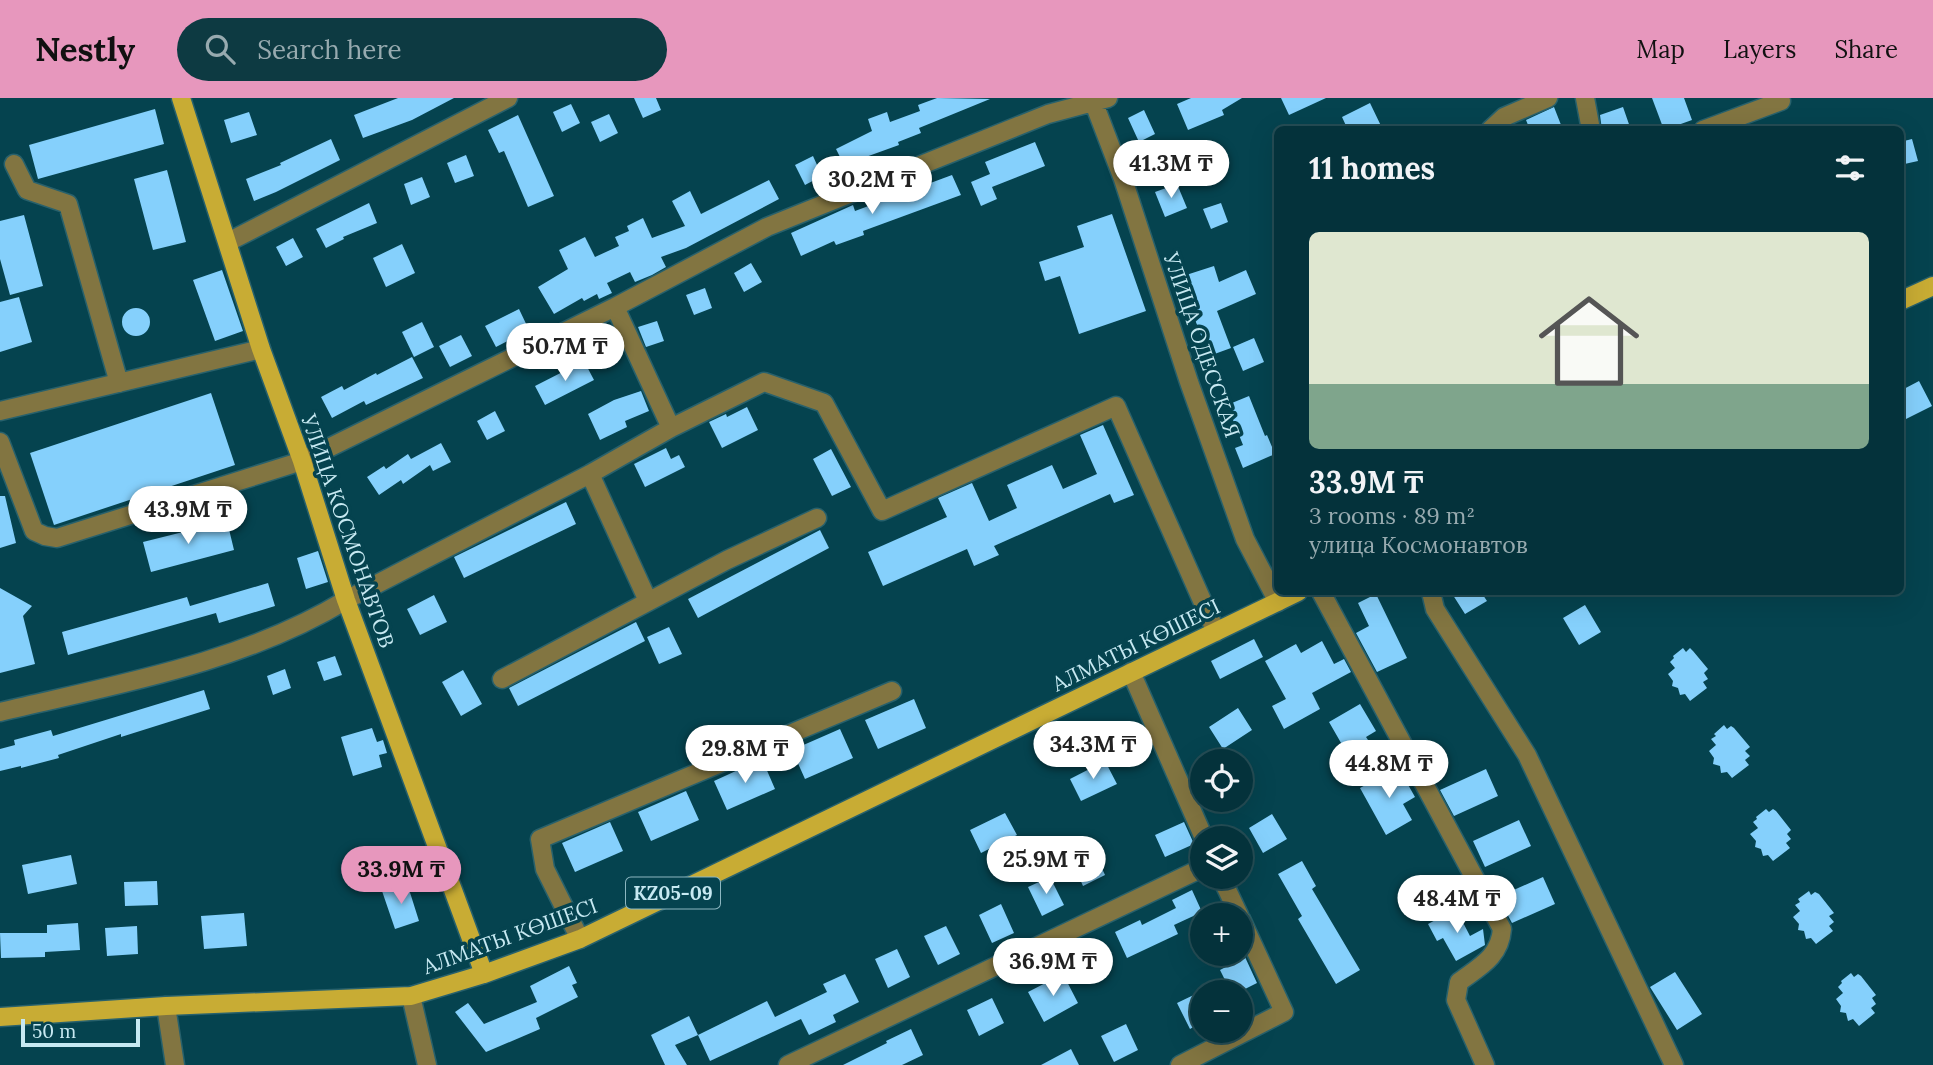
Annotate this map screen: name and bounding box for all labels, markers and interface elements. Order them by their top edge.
search box [177,18,667,81]
text: Nestly [35,28,135,70]
icon: search [201,30,239,68]
text: Search here [257,33,402,66]
text: Map [1636,34,1685,65]
text: Layers [1723,34,1796,65]
text: Share [1834,34,1898,65]
pin: 41.3M ₸ [1106,140,1236,200]
text: 41.3M ₸ [1129,148,1213,177]
text: 11 homes [1309,149,1435,187]
icon: filters [1831,149,1869,187]
pin: 30.2M ₸ [807,156,937,216]
text: 30.2M ₸ [828,164,916,193]
street label: УЛИЦА ОДЕССКАЯ [1157,248,1246,441]
icon: home [1526,278,1652,404]
pin: 50.7M ₸ [500,324,630,383]
text: 50.7M ₸ [522,331,608,360]
street label: УЛИЦА КОСМОНАВТОВ [295,410,401,651]
text: 33.9M ₸ [1309,463,1423,501]
pin: 43.9M ₸ [123,486,253,546]
text: 43.9M ₸ [144,494,232,523]
text: 3 rooms · 89 m² [1309,501,1475,530]
text: улица Космонавтов [1309,530,1528,559]
street label: АЛМАТЫ КӨШЕСІ [1047,593,1225,698]
pin: 34.3M ₸ [1028,722,1158,781]
pin: 29.8M ₸ [680,726,810,785]
text: 34.3M ₸ [1049,729,1137,758]
text: 29.8M ₸ [701,733,789,762]
pin: 44.8M ₸ [1324,740,1454,800]
text: 44.8M ₸ [1345,748,1433,777]
map controls [1190,749,1253,1043]
button: locate [1190,749,1253,812]
button: layers [1190,826,1253,889]
pin: 25.9M ₸ [981,836,1111,896]
text: 25.9M ₸ [1003,844,1089,873]
pin: 33.9M ₸ [336,846,466,906]
text: 33.9M ₸ [357,854,445,883]
pin: 48.4M ₸ [1392,876,1522,935]
road number: KZ05-09 [626,878,720,908]
text: 48.4M ₸ [1413,883,1501,912]
street label: АЛМАТЫ КӨШЕСІ [418,892,601,980]
button: + [1190,903,1253,966]
pin: 36.9M ₸ [988,939,1118,998]
text: 36.9M ₸ [1009,946,1097,975]
button: − [1190,980,1253,1043]
scale bar [21,1016,140,1048]
text: 50 m [32,1019,76,1043]

